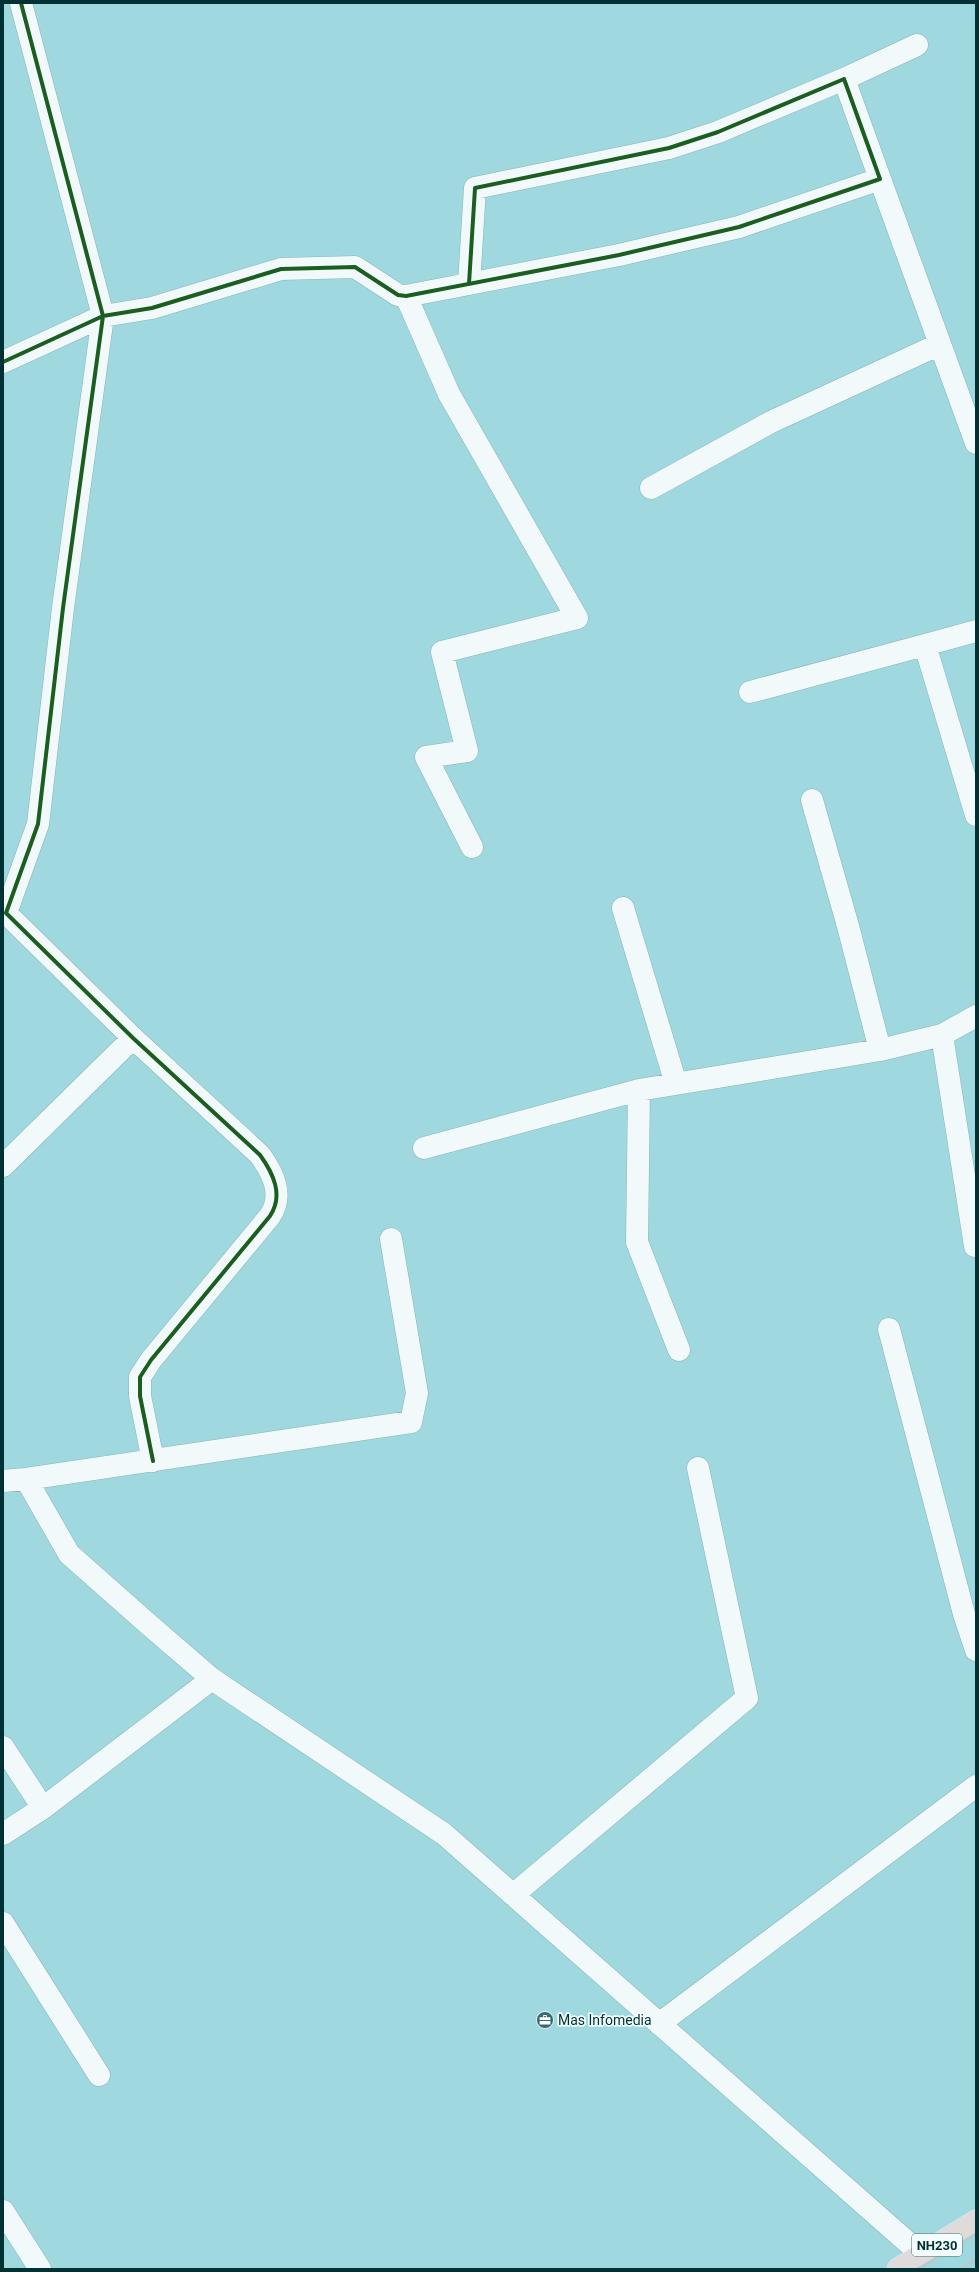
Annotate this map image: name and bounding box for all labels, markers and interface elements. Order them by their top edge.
office icon: Mas Infomedia [535,2010,555,2030]
place label: Mas Infomedia [558,2012,652,2028]
road number: NH230 [912,2234,962,2256]

